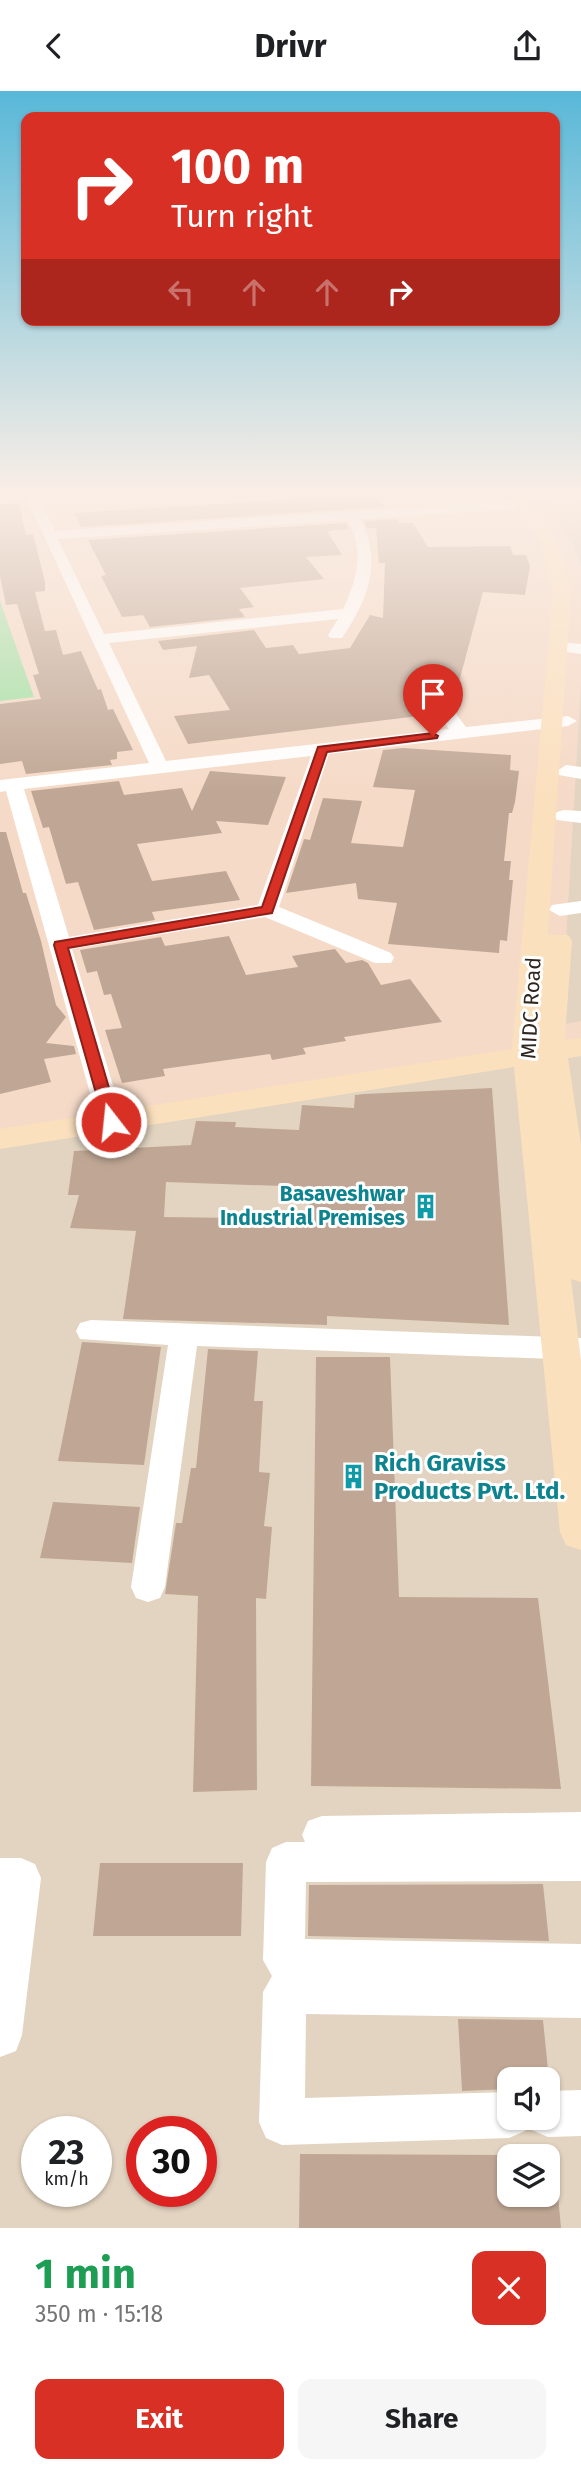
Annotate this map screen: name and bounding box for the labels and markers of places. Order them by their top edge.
pin [403,664,463,736]
place label: Basaveshwar Industrial Premises [220,1181,406,1231]
building icon: Basaveshwar Industrial Premises [411,1192,439,1220]
place label: Rich Graviss Products Pvt. Ltd. [374,1449,565,1505]
building icon: Rich Graviss Products Pvt. Ltd. [340,1463,368,1491]

